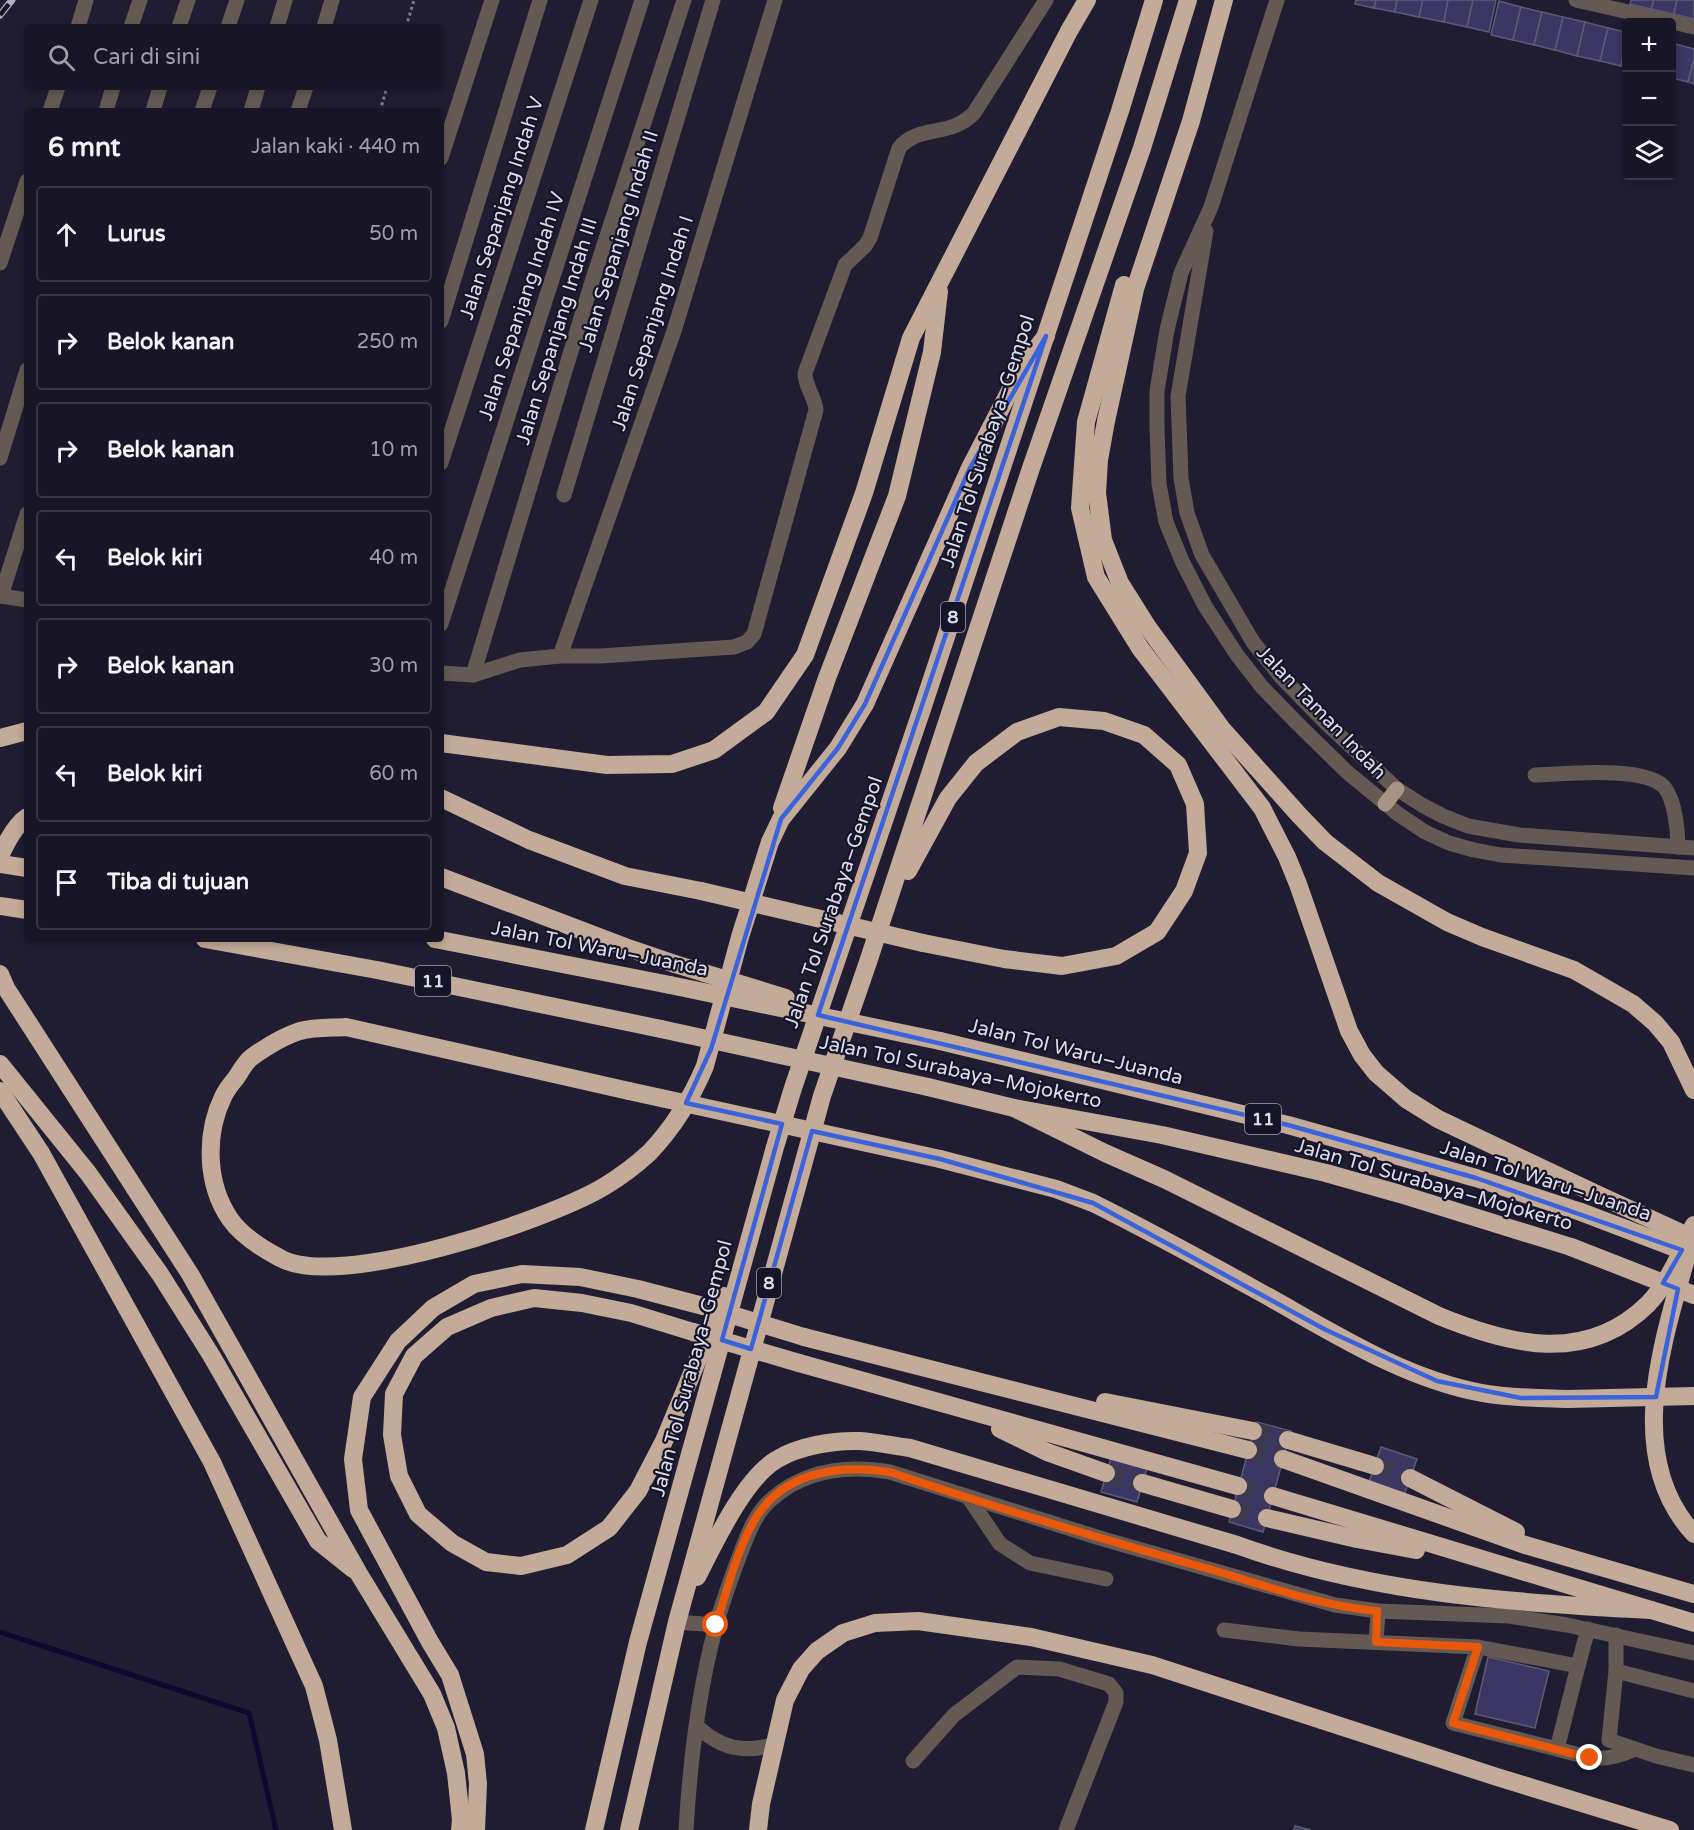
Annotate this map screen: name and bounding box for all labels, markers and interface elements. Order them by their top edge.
map controls [1622,18,1676,180]
button: + [1622,18,1676,72]
search box [24,24,444,90]
icon: search [45,41,78,74]
text: Cari di sini [93,44,200,70]
button: − [1622,72,1676,126]
street label: Jalan Sepanjang Indah V [455,94,549,323]
button: layers [1622,126,1676,180]
street label: Jalan Sepanjang Indah II [573,127,663,355]
text: 6 mnt [48,132,120,163]
text: Jalan kaki · 440 m [251,135,420,159]
street label: Jalan Sepanjang Indah IV [474,189,570,424]
street label: Jalan Sepanjang Indah I [606,212,698,434]
street label: Jalan Sepanjang Indah III [511,215,603,448]
icon: ahead [50,218,83,251]
text: Lurus [107,221,165,247]
text: 50 m [369,222,418,246]
street label: Jalan Tol Surabaya–Gempol [936,312,1040,571]
icon: right [50,326,83,359]
text: Belok kanan [107,329,234,355]
text: 250 m [357,330,418,354]
icon: right [50,434,83,467]
text: Belok kanan [107,437,234,463]
text: 10 m [369,438,418,462]
icon: left [50,542,83,575]
text: Belok kiri [107,545,203,571]
text: 40 m [369,546,418,570]
road number: 8 [941,602,965,632]
street label: Jalan Taman Indah [1251,641,1391,785]
icon: right [50,650,83,683]
text: Belok kanan [107,653,234,679]
text: 30 m [369,654,418,678]
icon: left [50,758,83,791]
text: Belok kiri [107,761,203,787]
text: 60 m [369,762,418,786]
street label: Jalan Tol Surabaya–Gempol [780,773,888,1031]
icon: arrive [50,866,83,899]
text: Tiba di tujuan [107,869,249,895]
street label: Jalan Tol Waru–Juanda [489,916,710,982]
road number: 11 [415,966,451,996]
street label: Jalan Tol Waru–Juanda [966,1014,1186,1090]
street label: Jalan Tol Surabaya–Mojokerto [818,1030,1104,1114]
road number: 11 [1245,1104,1281,1134]
street label: Jalan Tol Surabaya–Mojokerto [1292,1134,1575,1236]
street label: Jalan Tol Waru–Juanda [1437,1135,1654,1226]
street label: Jalan Tol Surabaya–Gempol [646,1237,738,1499]
road number: 8 [757,1268,781,1298]
route start [702,1611,728,1637]
route end [1576,1744,1602,1770]

